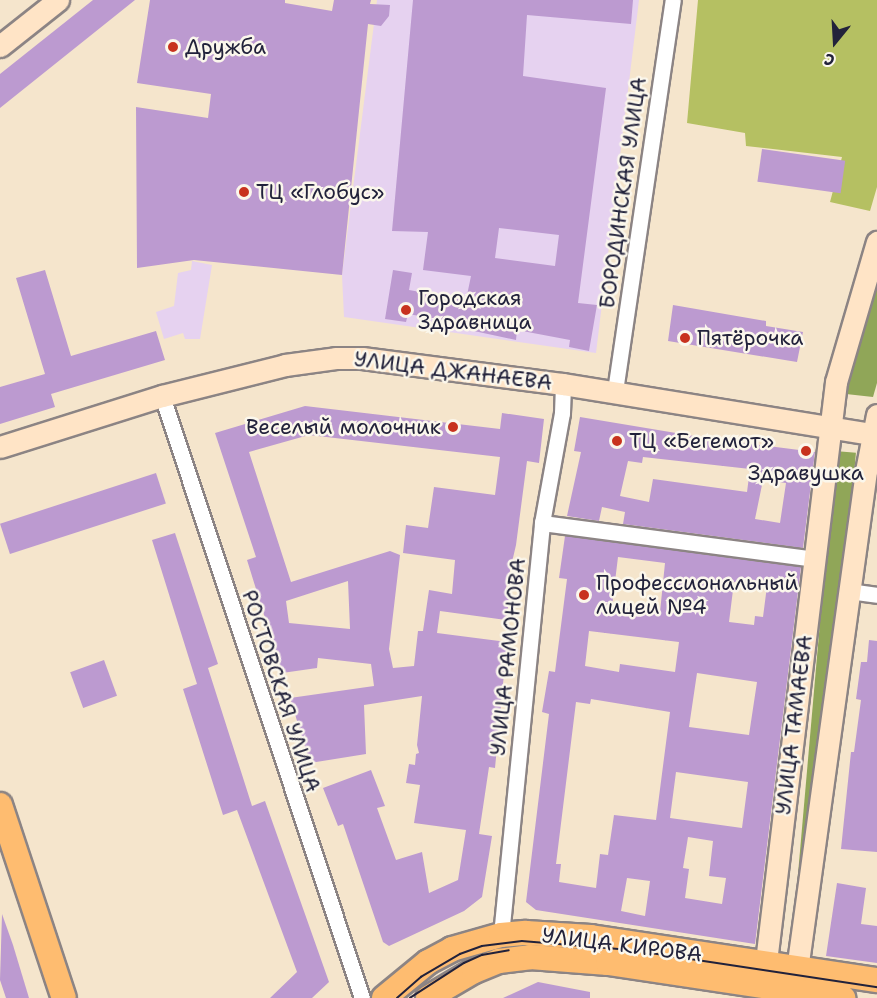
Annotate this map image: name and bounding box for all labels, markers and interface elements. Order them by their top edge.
north arrow [805,12,865,72]
place label: Дружба [185,34,266,60]
marker: Дружба [166,40,180,54]
text: С [821,48,837,71]
street label: БОРОДИНСКАЯ УЛИЦА [594,76,652,310]
place label: ТЦ «Глобус» [256,179,384,205]
marker: ТЦ «Глобус» [237,185,251,199]
place label: Городская Здравница [418,285,532,335]
marker: Городская Здравница [399,303,413,317]
place label: Пятёрочка [697,325,803,351]
marker: Пятёрочка [678,331,692,345]
street label: УЛИЦА ДЖАНАЕВА [353,346,553,396]
place label: Веселый молочник [246,414,441,440]
marker: Веселый молочник [446,420,460,434]
place label: ТЦ «Бегемот» [629,428,774,454]
marker: ТЦ «Бегемот» [610,434,624,448]
marker: Здравушка [799,444,813,458]
place label: Здравушка [748,460,864,486]
street label: УЛИЦА РАМОНОВА [485,557,531,757]
place label: Профессиональный лицей №4 [596,570,798,620]
street label: РОСТОВСКАЯ УЛИЦА [236,587,326,795]
marker: Профессиональный лицей №4 [577,588,591,602]
street label: УЛИЦА ТАМАЕВА [770,634,818,816]
street label: УЛИЦА КИРОВА [540,923,704,967]

